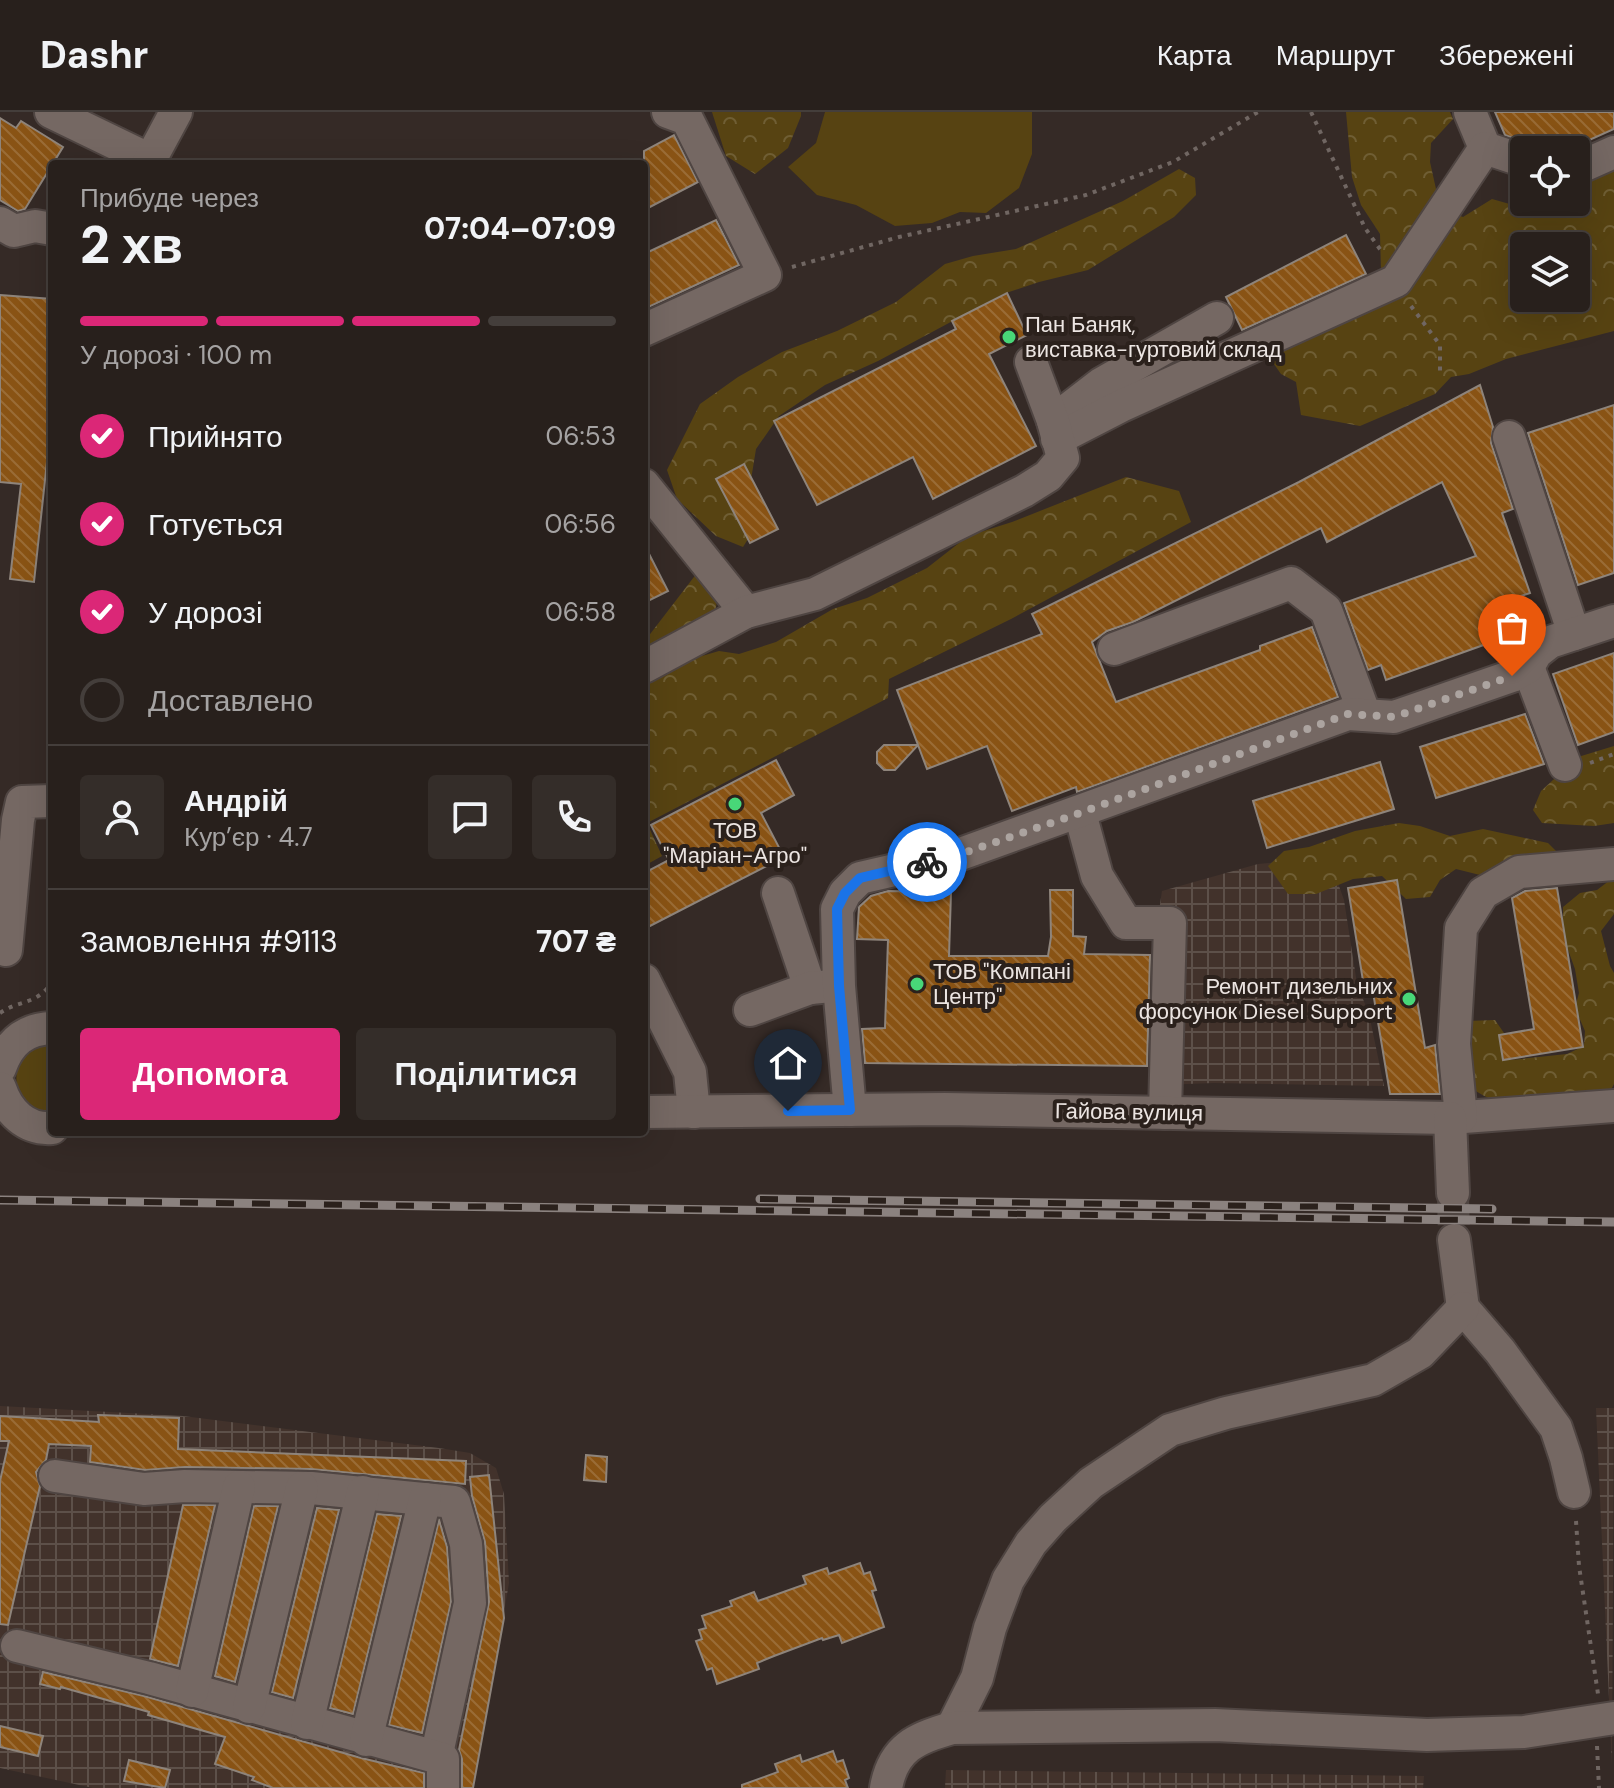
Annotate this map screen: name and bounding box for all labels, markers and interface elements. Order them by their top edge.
text: Dashr [40,30,148,80]
text: Карта [1157,37,1232,74]
text: Маршрут [1276,37,1395,74]
text: Збережені [1439,37,1574,74]
map controls [1510,136,1590,312]
button: locate [1510,136,1590,216]
text: Прибуде через [80,181,259,215]
text: 07:04–07:09 [424,209,616,248]
text: 2 хв [80,211,183,279]
button: layers [1510,232,1590,312]
place label: Пан Баняк, виставка-гуртовий склад [1025,310,1282,364]
marker: Пан Баняк, виставка-гуртовий склад [1000,328,1018,346]
text: У дорозі · 100 m [80,338,272,372]
icon: check [80,414,124,458]
text: Прийнято [148,417,283,456]
text: 06:53 [545,419,616,453]
icon: check [80,502,124,546]
text: Готується [148,505,283,544]
text: 06:56 [544,507,616,541]
icon: check [80,590,124,634]
text: У дорозі [148,593,263,632]
pin [1478,594,1546,676]
text: 06:58 [545,595,616,629]
icon: bag [1490,606,1534,650]
text: Доставлено [148,681,313,720]
button: person [80,775,164,859]
button: chat [428,775,512,859]
button: phone [532,775,616,859]
text: Андрій [184,781,288,820]
marker: ТОВ "Маріан-Агро" [726,795,744,813]
place label: ТОВ "Маріан-Агро" [663,816,807,870]
text: Кур’єр · 4.7 [184,820,313,854]
courier [887,822,967,902]
icon: bike [905,840,949,884]
text: Замовлення #9113 [80,922,338,961]
text: 707 ₴ [536,922,616,961]
place label: ТОВ "Компані Центр" [933,957,1071,1011]
place label: Ремонт дизельних форсунок Diesel Support [1139,972,1393,1026]
marker: ТОВ "Компані Центр" [908,975,926,993]
marker: Ремонт дизельних форсунок Diesel Support [1400,990,1418,1008]
button: Допомога [80,1028,340,1120]
button: Поділитися [356,1028,616,1120]
pin [754,1029,822,1111]
icon: home [766,1041,810,1085]
street label: Гайова вулиця [1055,1096,1203,1128]

